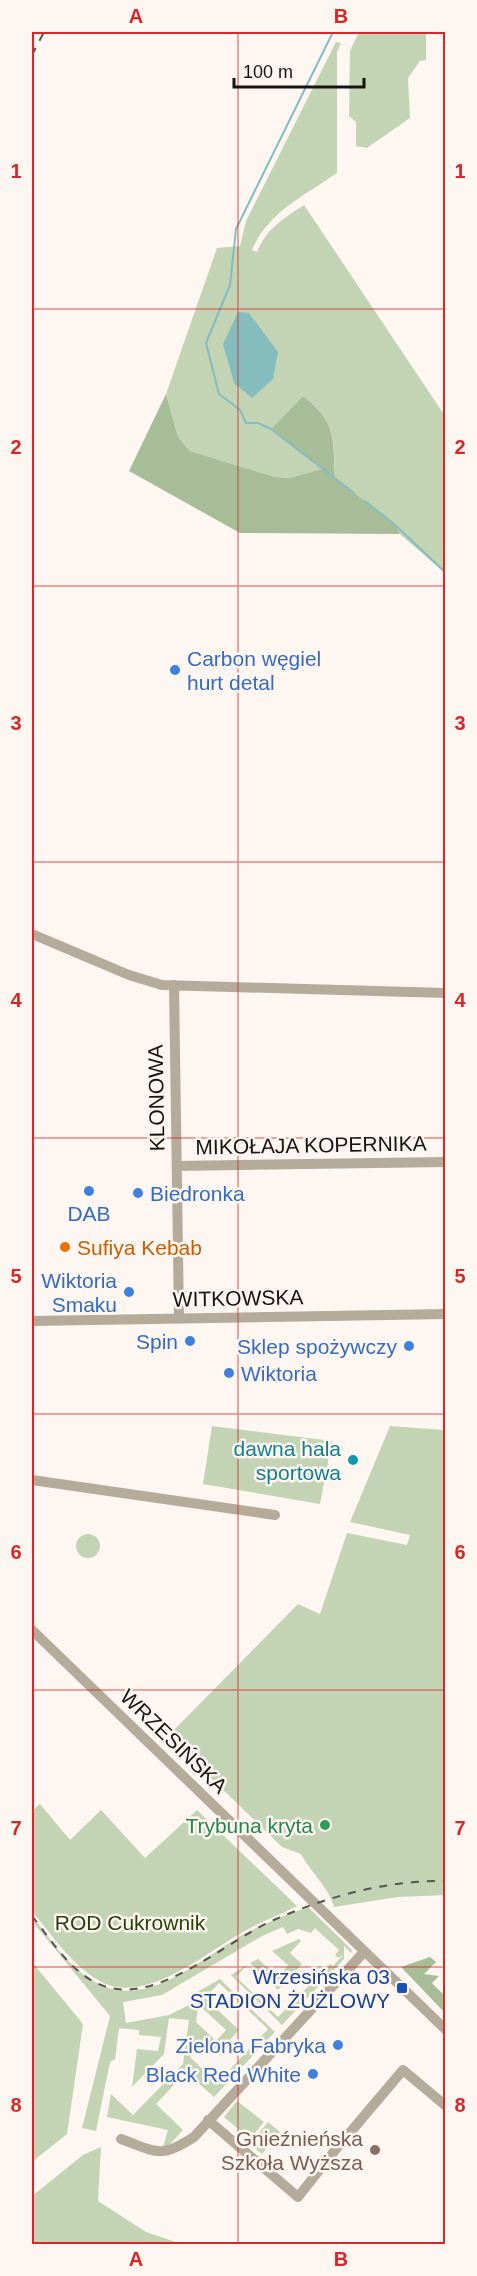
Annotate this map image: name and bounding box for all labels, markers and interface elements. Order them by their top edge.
text: A [129,5,143,27]
text: B [334,5,348,27]
scale bar [234,51,364,89]
text: 100 m [243,62,293,82]
text: 1 [10,160,22,182]
text: 1 [454,160,466,182]
text: 2 [10,436,22,458]
text: 2 [454,436,466,458]
place label: Carbon węgiel hurt detal [187,647,321,694]
marker: Carbon węgiel hurt detal [168,663,182,677]
text: 3 [10,712,22,734]
text: 3 [454,712,466,734]
text: 4 [10,989,22,1011]
text: 4 [454,989,466,1011]
street label: KLONOWA [144,1045,168,1151]
street label: MIKOŁAJA KOPERNIKA [195,1131,427,1159]
place label: Biedronka [150,1182,245,1205]
marker: DAB [82,1184,96,1198]
marker: Biedronka [131,1186,145,1200]
place label: DAB [67,1202,111,1225]
place label: Sufiya Kebab [77,1236,202,1259]
marker: Sufiya Kebab [58,1240,72,1254]
text: 5 [10,1265,22,1287]
text: 5 [454,1265,466,1287]
place label: Wiktoria Smaku [41,1269,117,1316]
marker: Wiktoria Smaku [122,1285,136,1299]
street label: WITKOWSKA [172,1285,304,1311]
place label: Spin [136,1330,178,1353]
marker: Spin [183,1334,197,1348]
place label: Sklep spożywczy [237,1335,397,1358]
marker: Sklep spożywczy [402,1339,416,1353]
place label: Wiktoria [241,1362,317,1385]
marker: Wiktoria [222,1366,236,1380]
place label: dawna hala sportowa [234,1437,341,1484]
marker: dawna hala sportowa [346,1453,360,1467]
text: 6 [10,1541,22,1563]
text: 6 [454,1541,466,1563]
street label: WRZESIŃSKA [116,1684,232,1798]
place label: Trybuna kryta [185,1814,313,1837]
text: 7 [10,1817,22,1839]
text: 7 [454,1817,466,1839]
marker: Trybuna kryta [318,1818,332,1832]
park label: ROD Cukrownik [55,1911,206,1934]
place label: Wrzesińska 03 STADION ŻUŻLOWY [190,1965,390,2012]
marker: Wrzesińska 03 STADION ŻUŻLOWY [395,1981,409,1995]
place label: Zielona Fabryka [175,2034,326,2057]
marker: Zielona Fabryka [331,2038,345,2052]
place label: Black Red White [146,2063,301,2086]
marker: Black Red White [306,2067,320,2081]
text: 8 [10,2094,22,2116]
text: 8 [454,2094,466,2116]
place label: Gnieźnieńska Szkoła Wyższa [221,2127,363,2174]
marker: Gnieźnieńska Szkoła Wyższa [368,2143,382,2157]
text: A [129,2248,143,2270]
text: B [334,2248,348,2270]

